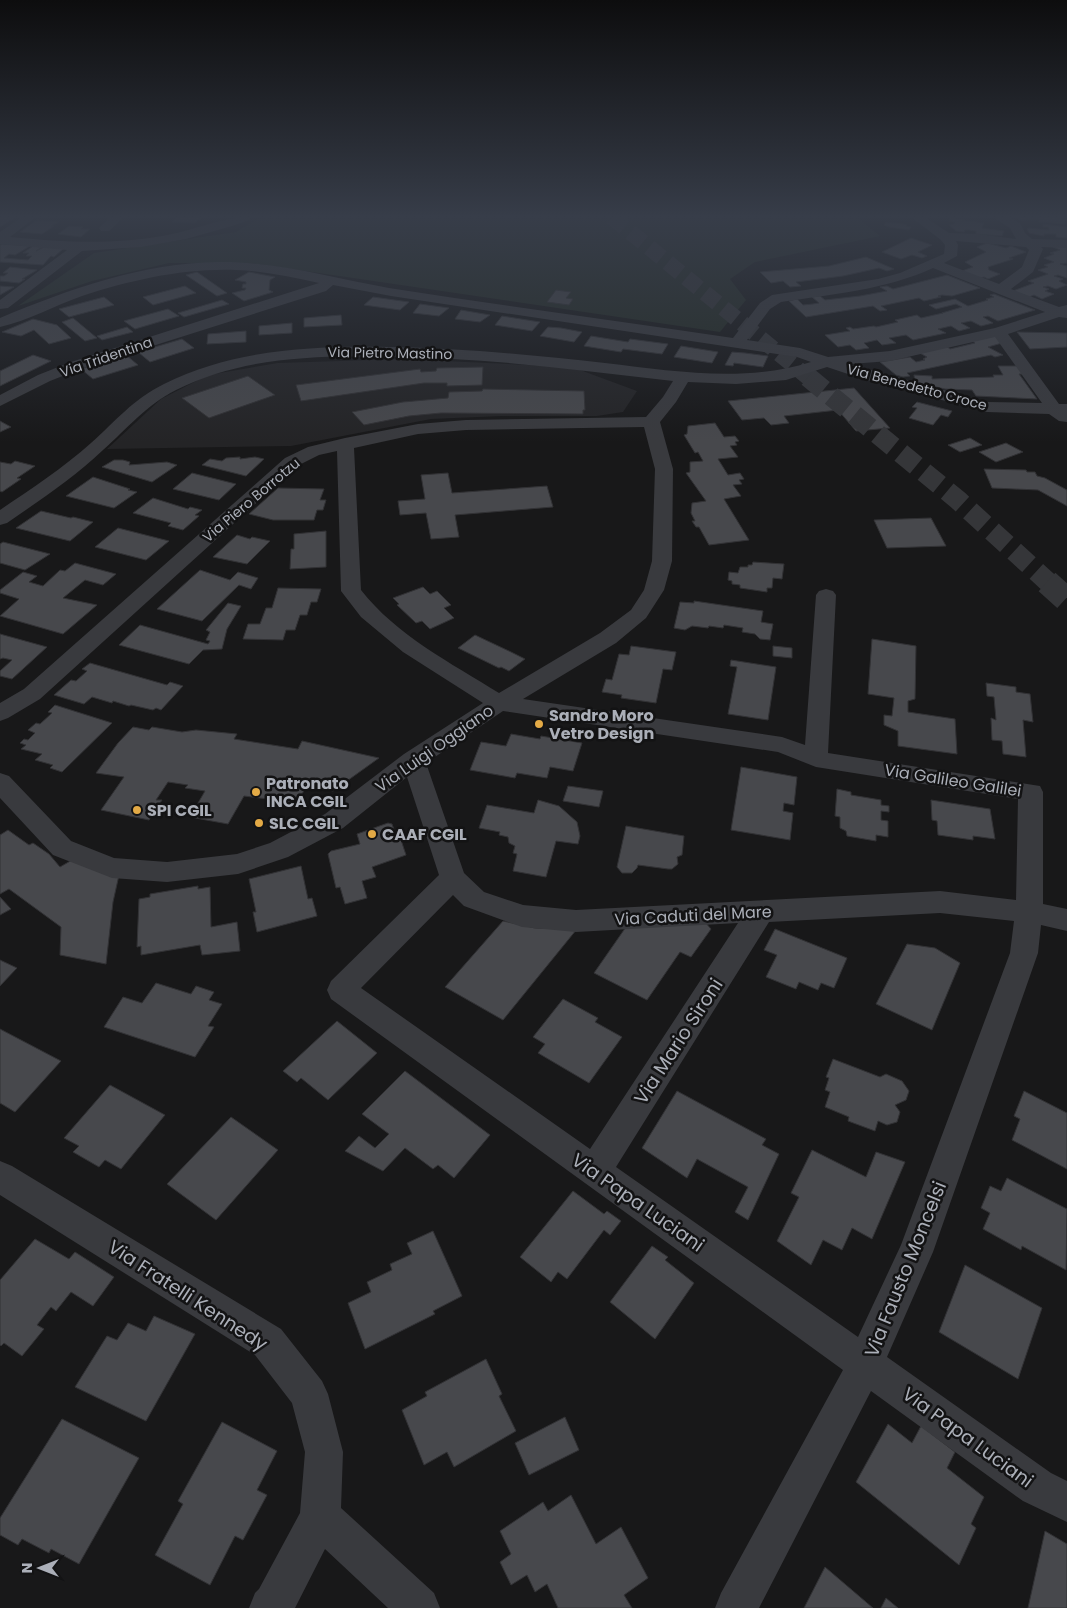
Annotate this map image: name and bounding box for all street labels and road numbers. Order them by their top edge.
street label: Via Tridentina [57,332,155,382]
street label: Via Pietro Mastino [328,342,453,364]
street label: Via Benedetto Croce [845,359,990,415]
street label: Via Piero Borrotzu [198,453,304,547]
street label: Via Luigi Oggiano [371,699,498,798]
street label: Via Galileo Galilei [883,758,1023,803]
street label: Via Caduti del Mare [614,900,772,931]
street label: Via Mario Sironi [627,973,729,1110]
street label: Via Papa Luciani [566,1147,709,1258]
street label: Via Fausto Moncelsi [858,1177,953,1361]
street label: Via Fratelli Kennedy [103,1234,273,1357]
street label: Via Papa Luciani [897,1381,1039,1494]

